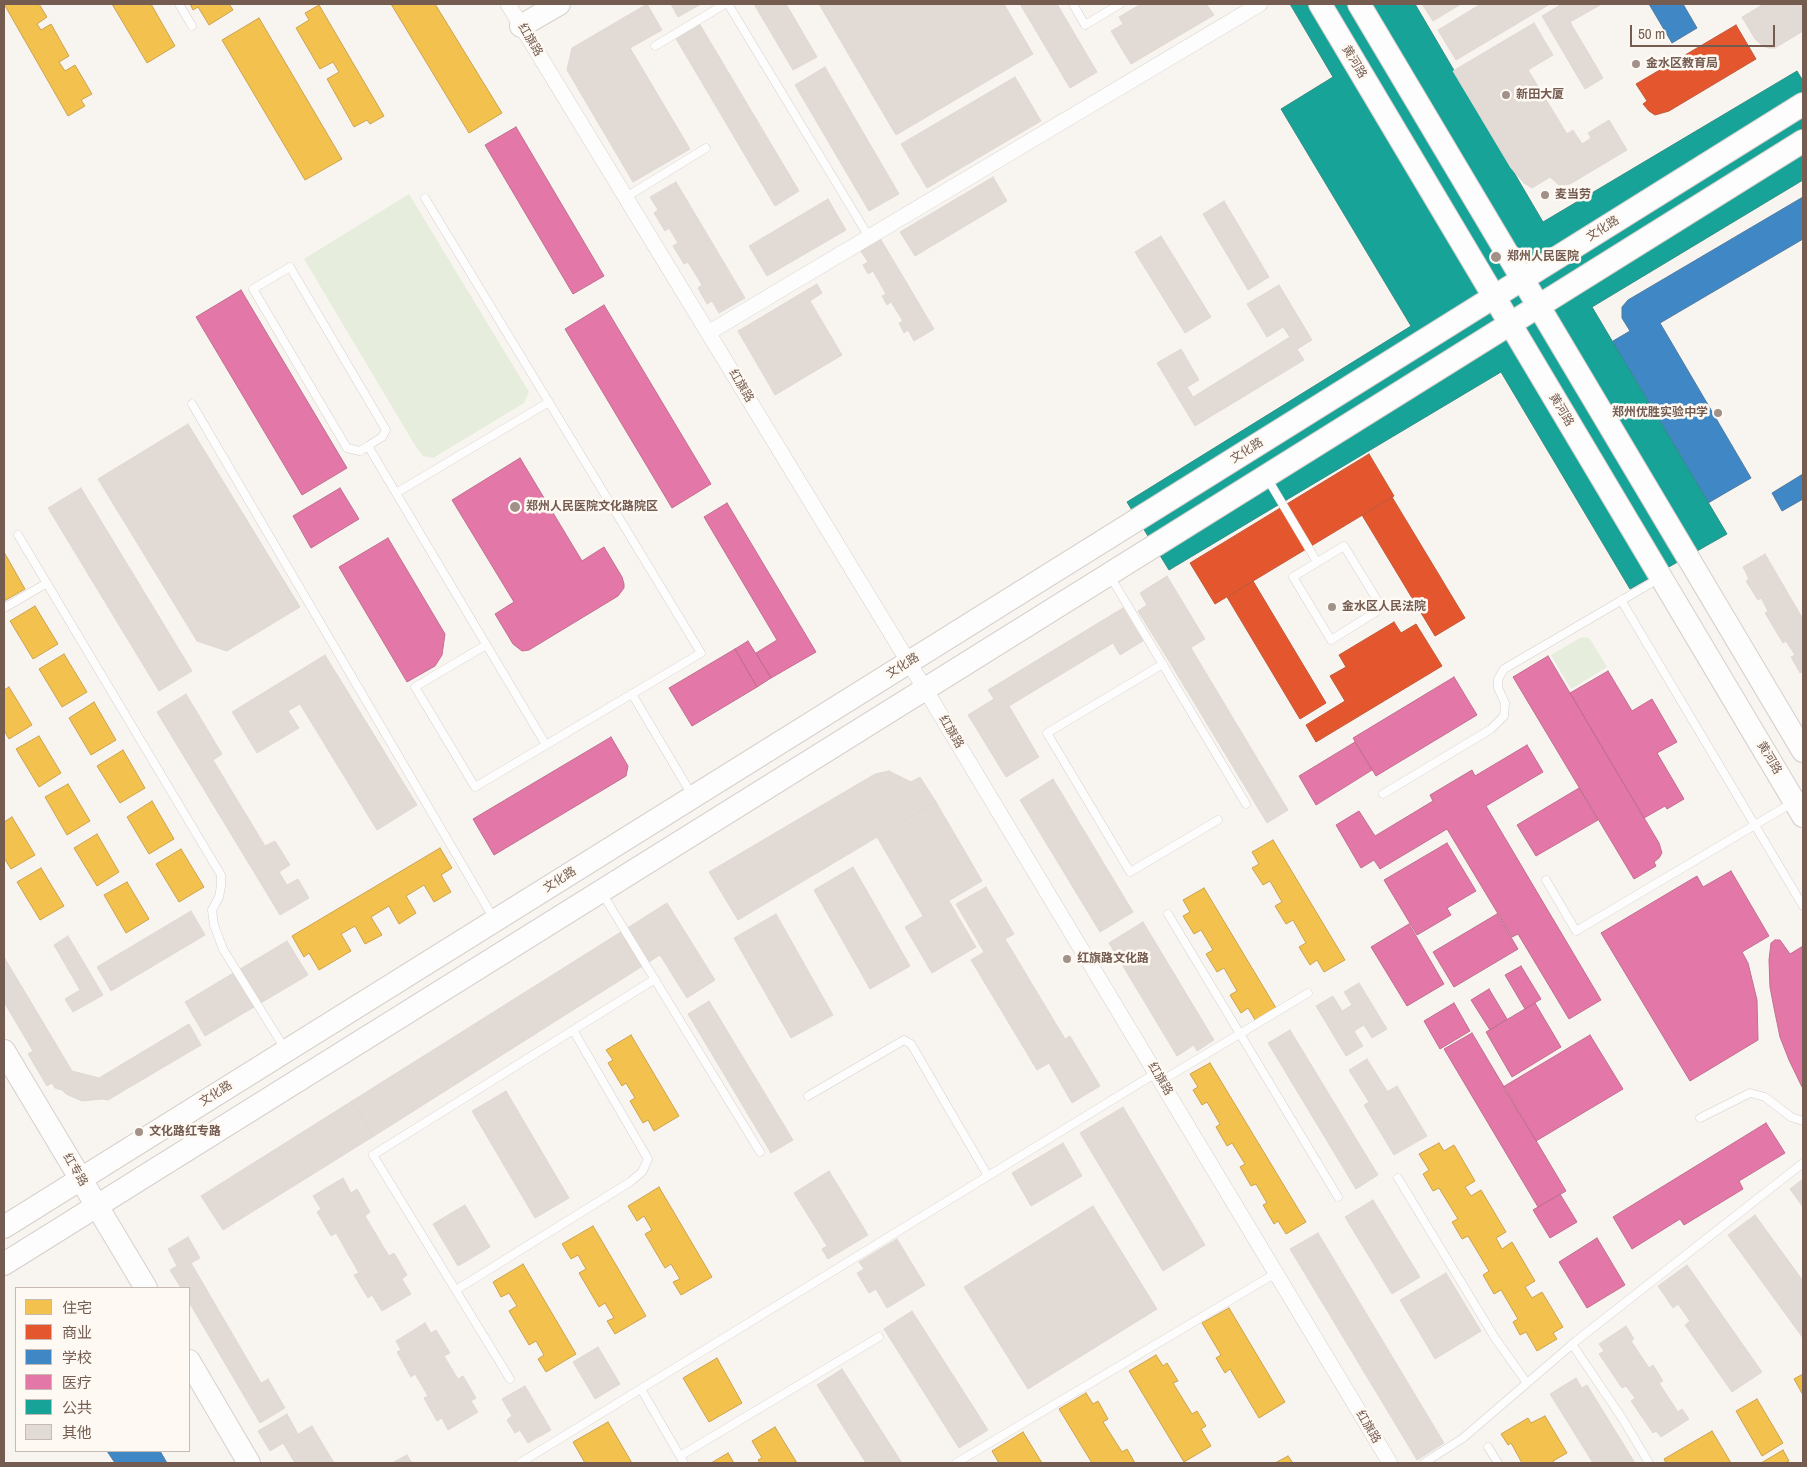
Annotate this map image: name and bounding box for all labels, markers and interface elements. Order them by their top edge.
scale bar [1632,15,1777,47]
street label: 红旗路 [515,21,545,59]
text: 50 m [1638,23,1665,44]
street label: 黄河路 [1339,43,1369,81]
place label: 金水区教育局 [1646,57,1718,71]
marker: 金水区教育局 [1630,58,1642,70]
place label: 新田大厦 [1516,88,1564,102]
marker: 新田大厦 [1500,89,1512,101]
place label: 麦当劳 [1555,188,1591,202]
marker: 麦当劳 [1539,189,1551,201]
street label: 文化路 [1584,213,1622,245]
marker: 郑州人民医院 [1489,250,1503,264]
place label: 郑州人民医院 [1507,250,1579,264]
street label: 红旗路 [726,367,756,405]
street label: 黄河路 [1546,391,1576,429]
place label: 郑州优胜实验中学 [1612,406,1708,420]
marker: 郑州优胜实验中学 [1712,407,1724,419]
street label: 文化路 [1228,435,1266,467]
marker: 郑州人民医院文化路院区 [508,500,522,514]
place label: 郑州人民医院文化路院区 [526,500,658,514]
place label: 金水区人民法院 [1342,600,1426,614]
marker: 金水区人民法院 [1326,601,1338,613]
street label: 文化路 [884,650,922,682]
street label: 红旗路 [936,713,966,751]
street label: 黄河路 [1754,739,1784,777]
street label: 文化路 [541,864,579,896]
place label: 红旗路文化路 [1077,952,1149,966]
marker: 红旗路文化路 [1061,953,1073,965]
street label: 红旗路 [1145,1060,1175,1098]
street label: 文化路 [197,1078,235,1110]
place label: 文化路红专路 [149,1125,221,1139]
marker: 文化路红专路 [133,1126,145,1138]
street label: 红专路 [60,1151,90,1189]
legend [15,1287,190,1452]
text: 住宅 [62,1297,92,1318]
text: 商业 [62,1322,92,1343]
text: 学校 [62,1347,92,1368]
text: 医疗 [62,1372,92,1393]
text: 公共 [62,1397,92,1418]
street label: 红旗路 [1353,1408,1383,1446]
text: 其他 [62,1422,92,1443]

